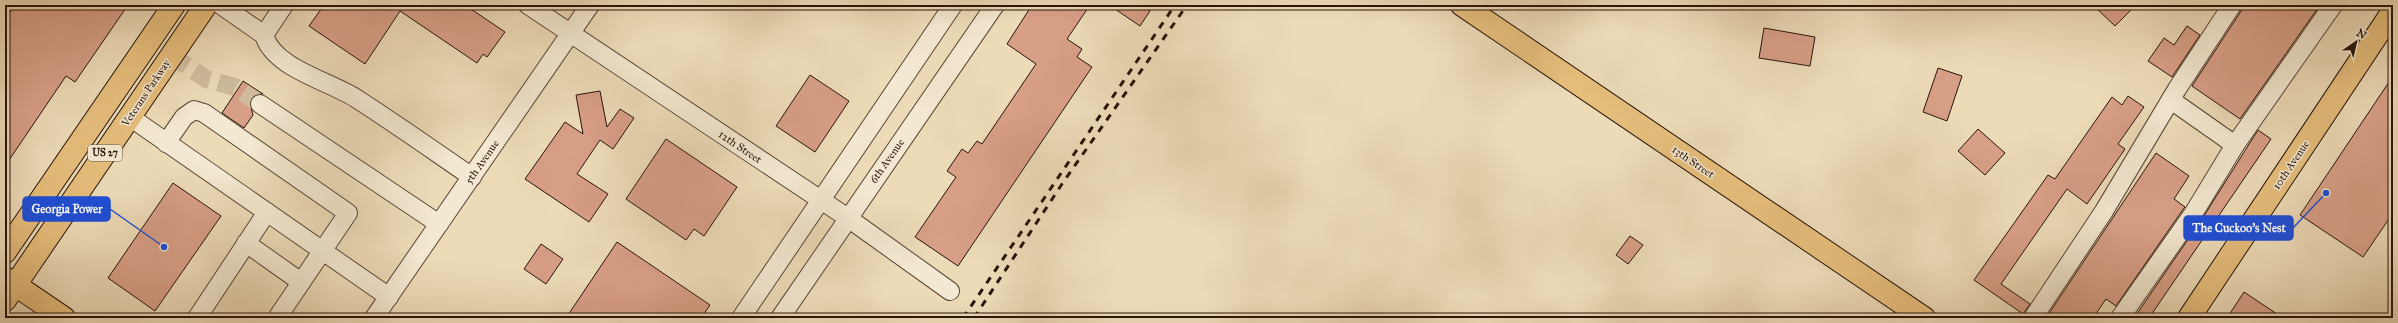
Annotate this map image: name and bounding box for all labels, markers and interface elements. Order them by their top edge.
north arrow [2336,22,2376,62]
text: N [2354,26,2369,42]
street label: Veterans Parkway [118,56,174,130]
street label: 12th Street [716,128,764,166]
street label: 6th Avenue [867,136,907,186]
street label: 5th Avenue [462,137,502,186]
street label: 10th Avenue [2270,138,2312,192]
street label: 13th Street [1669,143,1717,181]
road number: US 27 [88,145,122,161]
callout: Georgia Power [23,197,110,221]
text: Georgia Power [32,202,103,217]
callout: The Cuckoo’s Nest [2184,216,2293,240]
text: The Cuckoo’s Nest [2191,221,2286,235]

